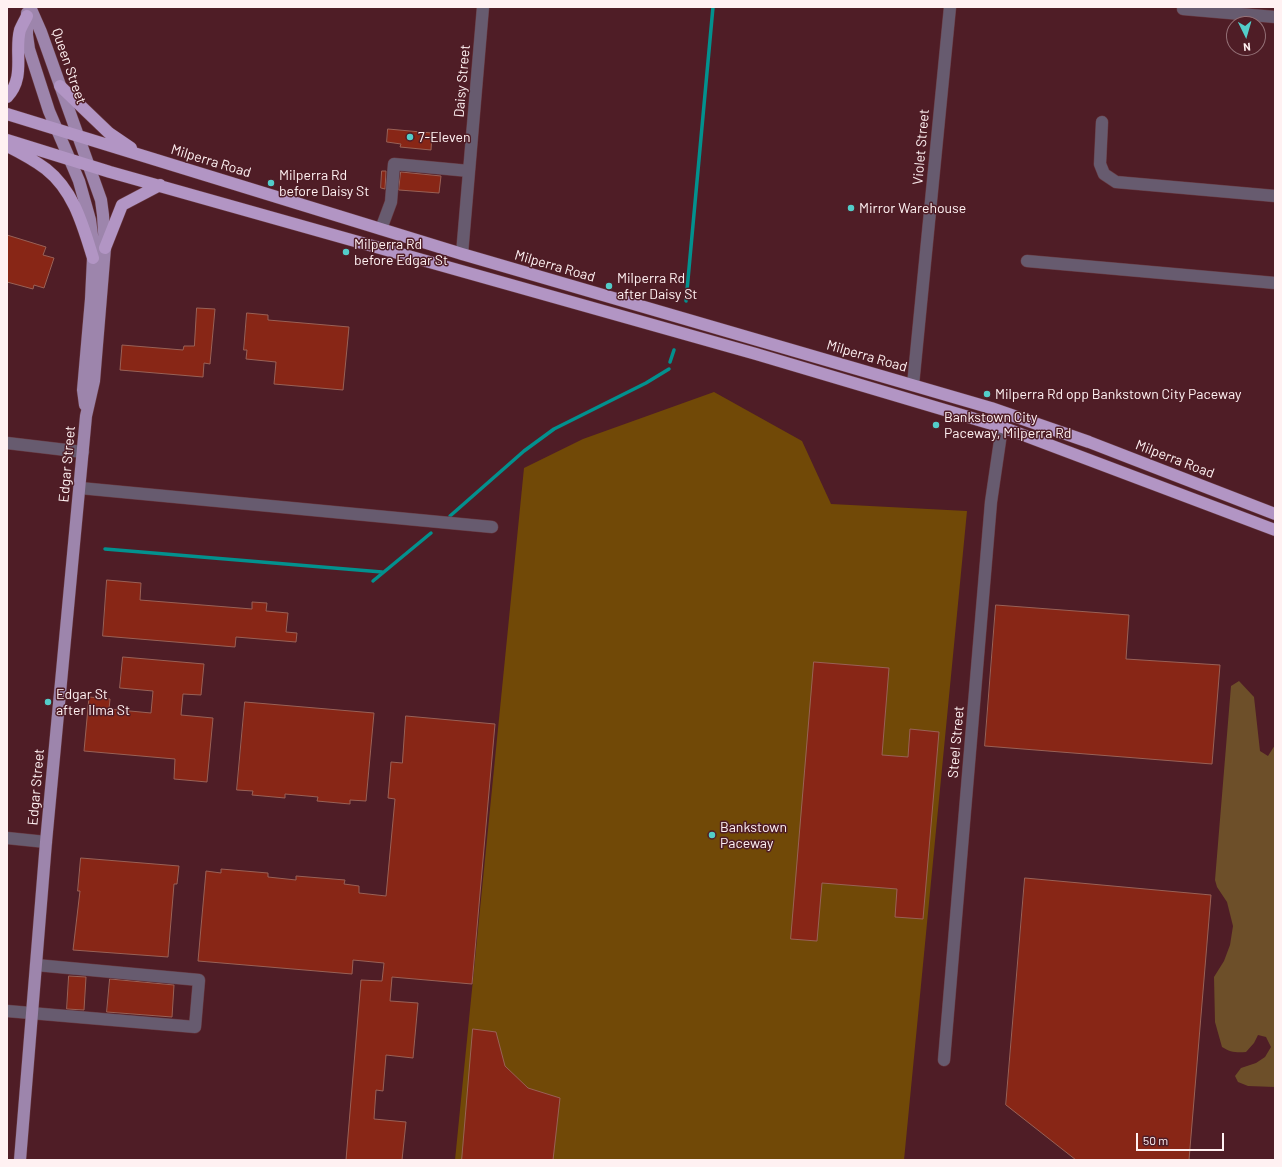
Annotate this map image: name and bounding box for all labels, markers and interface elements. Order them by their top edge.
north arrow [1226,16,1266,56]
street label: Queen Street [48,26,90,106]
text: N [1243,41,1251,54]
street label: Daisy Street [450,44,474,118]
street label: Violet Street [909,108,933,186]
place label: 7-Eleven [418,129,471,145]
marker: 7-Eleven [405,132,415,142]
street label: Milperra Road [169,141,253,181]
place label: Milperra Rd before Daisy St [279,167,369,200]
marker: Milperra Rd before Daisy St [266,178,276,188]
place label: Mirror Warehouse [859,200,966,216]
marker: Mirror Warehouse [846,203,856,213]
place label: Milperra Rd before Edgar St [354,236,448,268]
street label: Milperra Road [513,246,597,286]
marker: Milperra Rd before Edgar St [341,247,351,257]
place label: Milperra Rd after Daisy St [617,270,697,302]
marker: Milperra Rd after Daisy St [604,281,614,291]
street label: Milperra Road [825,336,909,376]
place label: Milperra Rd opp Bankstown City Paceway [995,386,1241,402]
marker: Milperra Rd opp Bankstown City Paceway [982,389,992,399]
place label: Bankstown City Paceway, Milperra Rd [944,409,1071,442]
marker: Bankstown City Paceway, Milperra Rd [931,420,941,430]
street label: Edgar Street [55,425,79,503]
street label: Milperra Road [1133,436,1217,482]
place label: Edgar St after Ilma St [56,686,130,718]
marker: Edgar St after Ilma St [43,697,53,707]
street label: Steel Street [944,705,968,779]
street label: Edgar Street [24,748,48,826]
place label: Bankstown Paceway [720,819,787,852]
marker: Bankstown Paceway [707,830,717,840]
scale bar [1138,1125,1226,1151]
text: 50 m [1143,1133,1168,1147]

